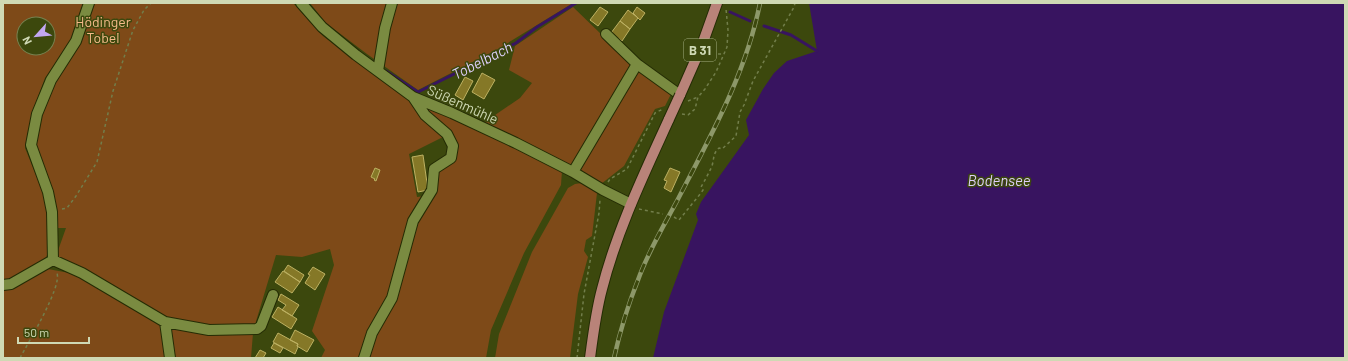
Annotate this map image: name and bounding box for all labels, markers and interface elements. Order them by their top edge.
park label: Hödinger Tobel [75,13,131,46]
north arrow [16,16,56,56]
text: N [19,35,34,47]
water label: Tobelbach [449,37,515,83]
road number: B 31 [684,39,716,61]
street label: Süßenmühle [425,81,501,127]
water label: Bodensee [967,171,1031,189]
scale bar [18,319,89,345]
text: 50 m [24,325,49,339]

